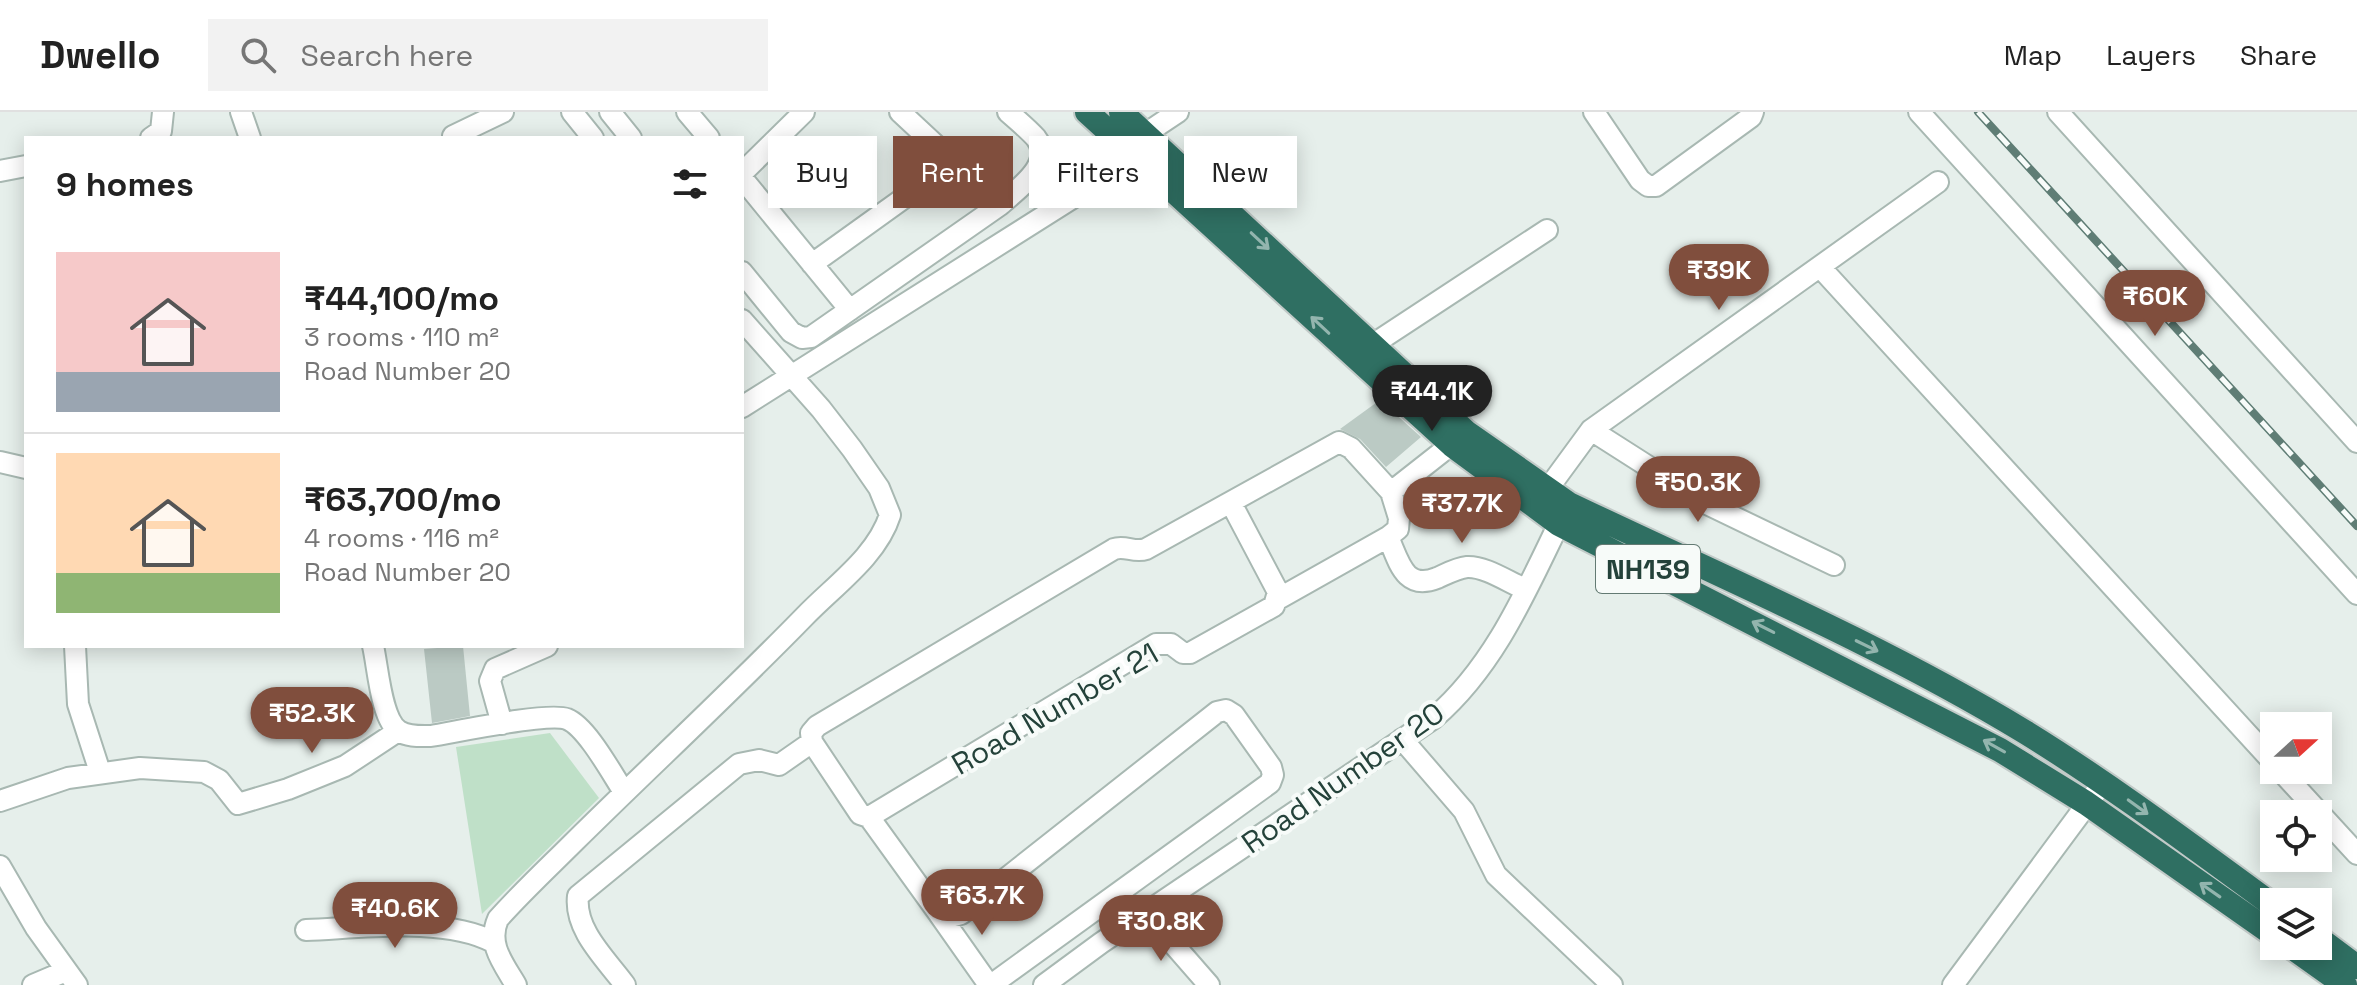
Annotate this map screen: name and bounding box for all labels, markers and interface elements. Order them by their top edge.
search box [208,19,768,91]
text: Dwello [40,31,160,79]
icon: search [236,33,280,77]
text: Search here [300,36,473,75]
text: Map [2004,37,2062,73]
text: Layers [2106,37,2196,73]
text: Share [2240,37,2317,73]
chip: Buy [768,136,877,208]
chip: Rent [893,136,1013,208]
chip: Filters [1029,136,1168,208]
chip: New [1184,136,1297,208]
icon: filters [668,162,712,206]
text: 9 homes [56,163,194,206]
one-way arrow [1250,232,1270,251]
pin: ₹39K [1672,244,1766,312]
text: ₹39K [1687,253,1751,287]
pin: ₹60K [2108,270,2202,338]
text: ₹44,100/mo [304,277,499,320]
text: ₹60K [2122,279,2188,313]
icon: home [120,284,216,380]
one-way arrow [1310,315,1330,334]
text: 3 rooms · 110 m² [304,320,499,354]
text: Road Number 20 [304,354,511,388]
pin: ₹44.1K [1367,365,1497,433]
text: ₹44.1K [1390,374,1474,408]
pin: ₹50.3K [1633,456,1763,524]
text: ₹50.3K [1654,465,1742,499]
pin: ₹37.7K [1397,477,1527,545]
text: ₹63,700/mo [304,478,501,521]
icon: home [120,485,216,581]
text: ₹37.7K [1421,486,1503,520]
text: 4 rooms · 116 m² [304,521,499,555]
road number: NH139 [1596,545,1700,593]
text: Road Number 20 [304,555,511,589]
one-way arrow [1751,619,1775,635]
street label: Road Number 21 [944,634,1165,783]
one-way arrow [1854,639,1878,654]
pin: ₹52.3K [247,687,377,755]
street label: Road Number 20 [1234,693,1452,862]
text: ₹52.3K [269,696,355,730]
north arrow [2260,712,2332,784]
map controls [2260,712,2332,960]
one-way arrow [1982,738,2006,754]
one-way arrow [2127,798,2148,815]
button: locate [2260,800,2332,872]
pin: ₹63.7K [917,869,1047,937]
text: ₹63.7K [939,878,1025,912]
pin: ₹40.6K [330,882,460,950]
one-way arrow [2200,882,2222,898]
button: layers [2260,888,2332,960]
text: ₹40.6K [350,891,440,925]
pin: ₹30.8K [1096,895,1226,963]
text: ₹30.8K [1117,904,1205,938]

